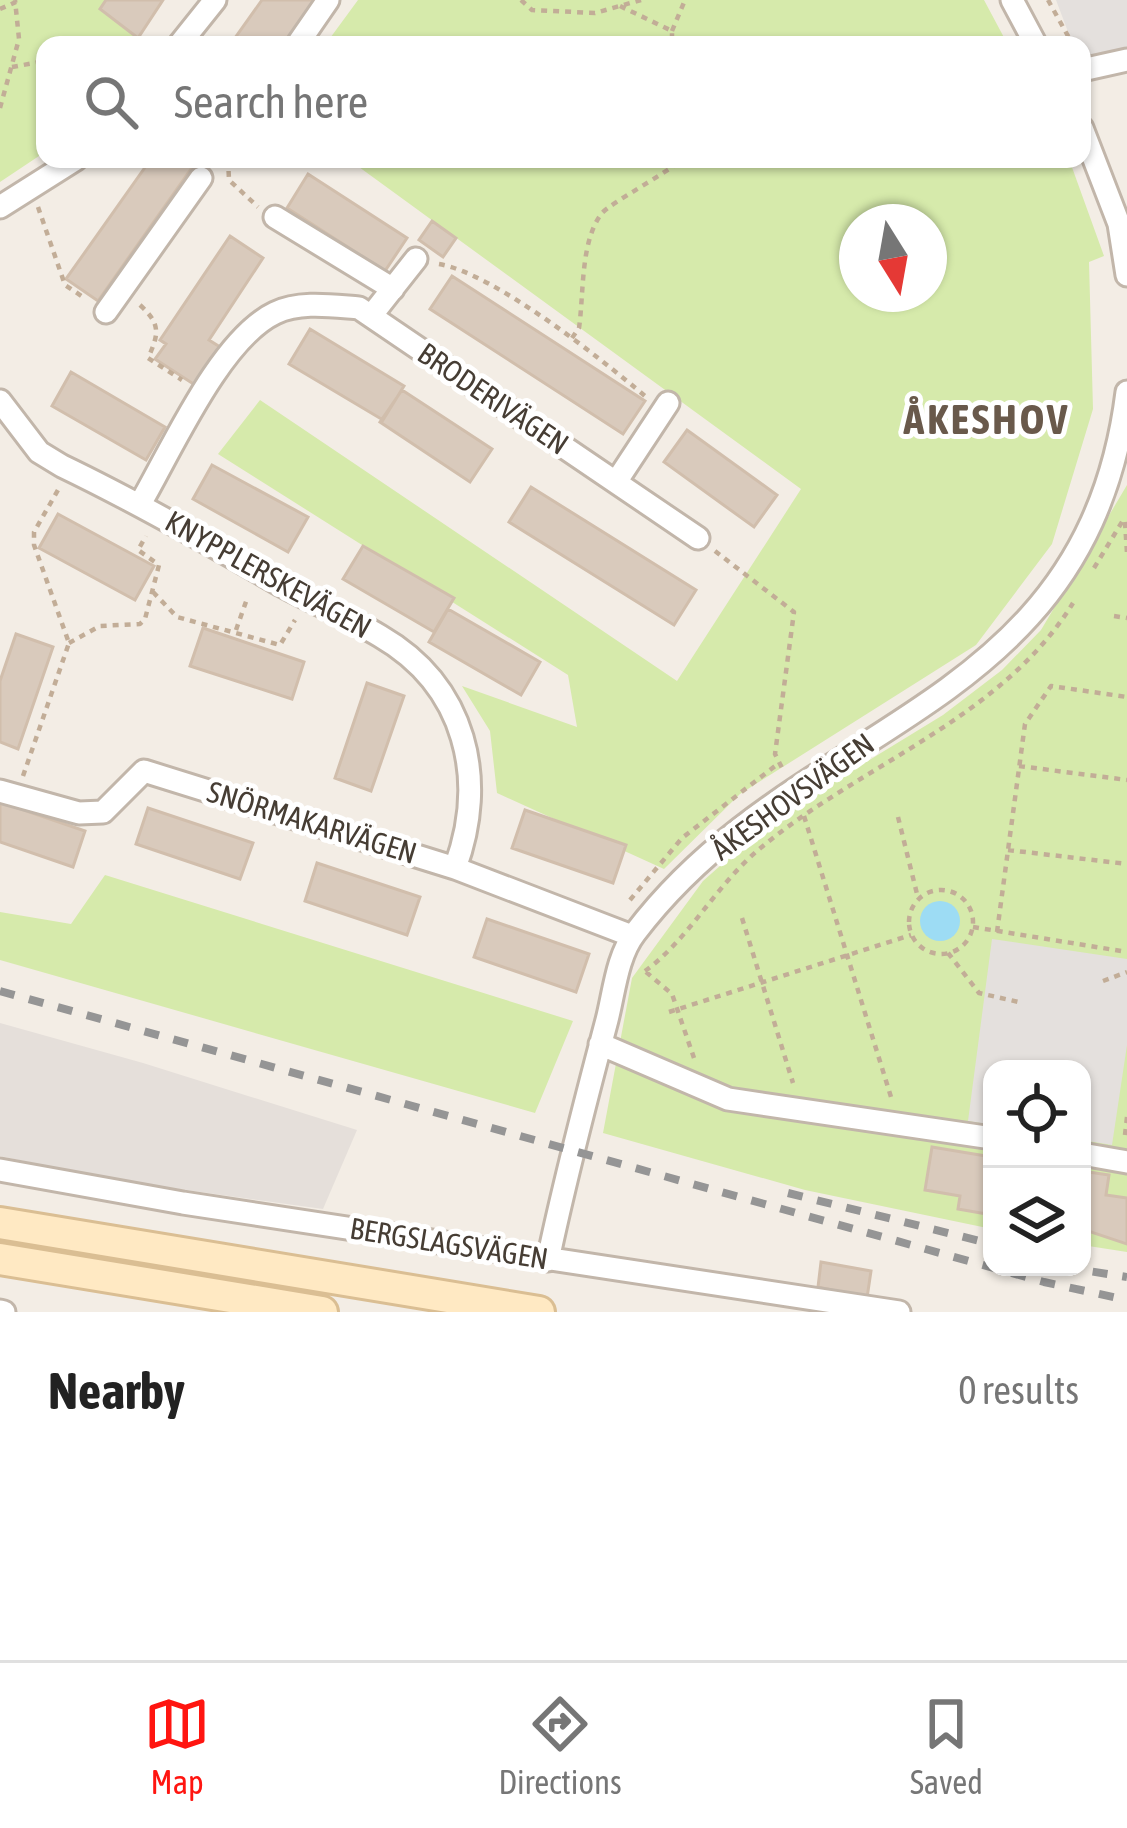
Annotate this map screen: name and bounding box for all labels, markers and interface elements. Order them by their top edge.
search box [36,36,1091,168]
icon: search [78,69,144,135]
text: Search here [174,76,368,128]
north arrow [839,204,947,312]
street label: BRODERIVÄGEN [412,335,575,461]
district label: ÅKESHOV [903,395,1070,443]
street label: KNYPPLERSKEVÄGEN [160,504,377,645]
street label: ÅKESHOVSVÄGEN [704,725,880,866]
street label: SNÖRMAKARVÄGEN [204,774,421,870]
map controls [983,1060,1091,1276]
button: locate [983,1060,1091,1168]
button: layers [983,1168,1091,1276]
street label: BERGSLAGSVÄGEN [348,1211,551,1275]
text: Nearby [48,1361,185,1420]
text: 0 results [958,1368,1079,1412]
tab: Map [144,1691,210,1801]
tab: Directions [498,1691,622,1801]
tab: Saved [910,1691,983,1801]

